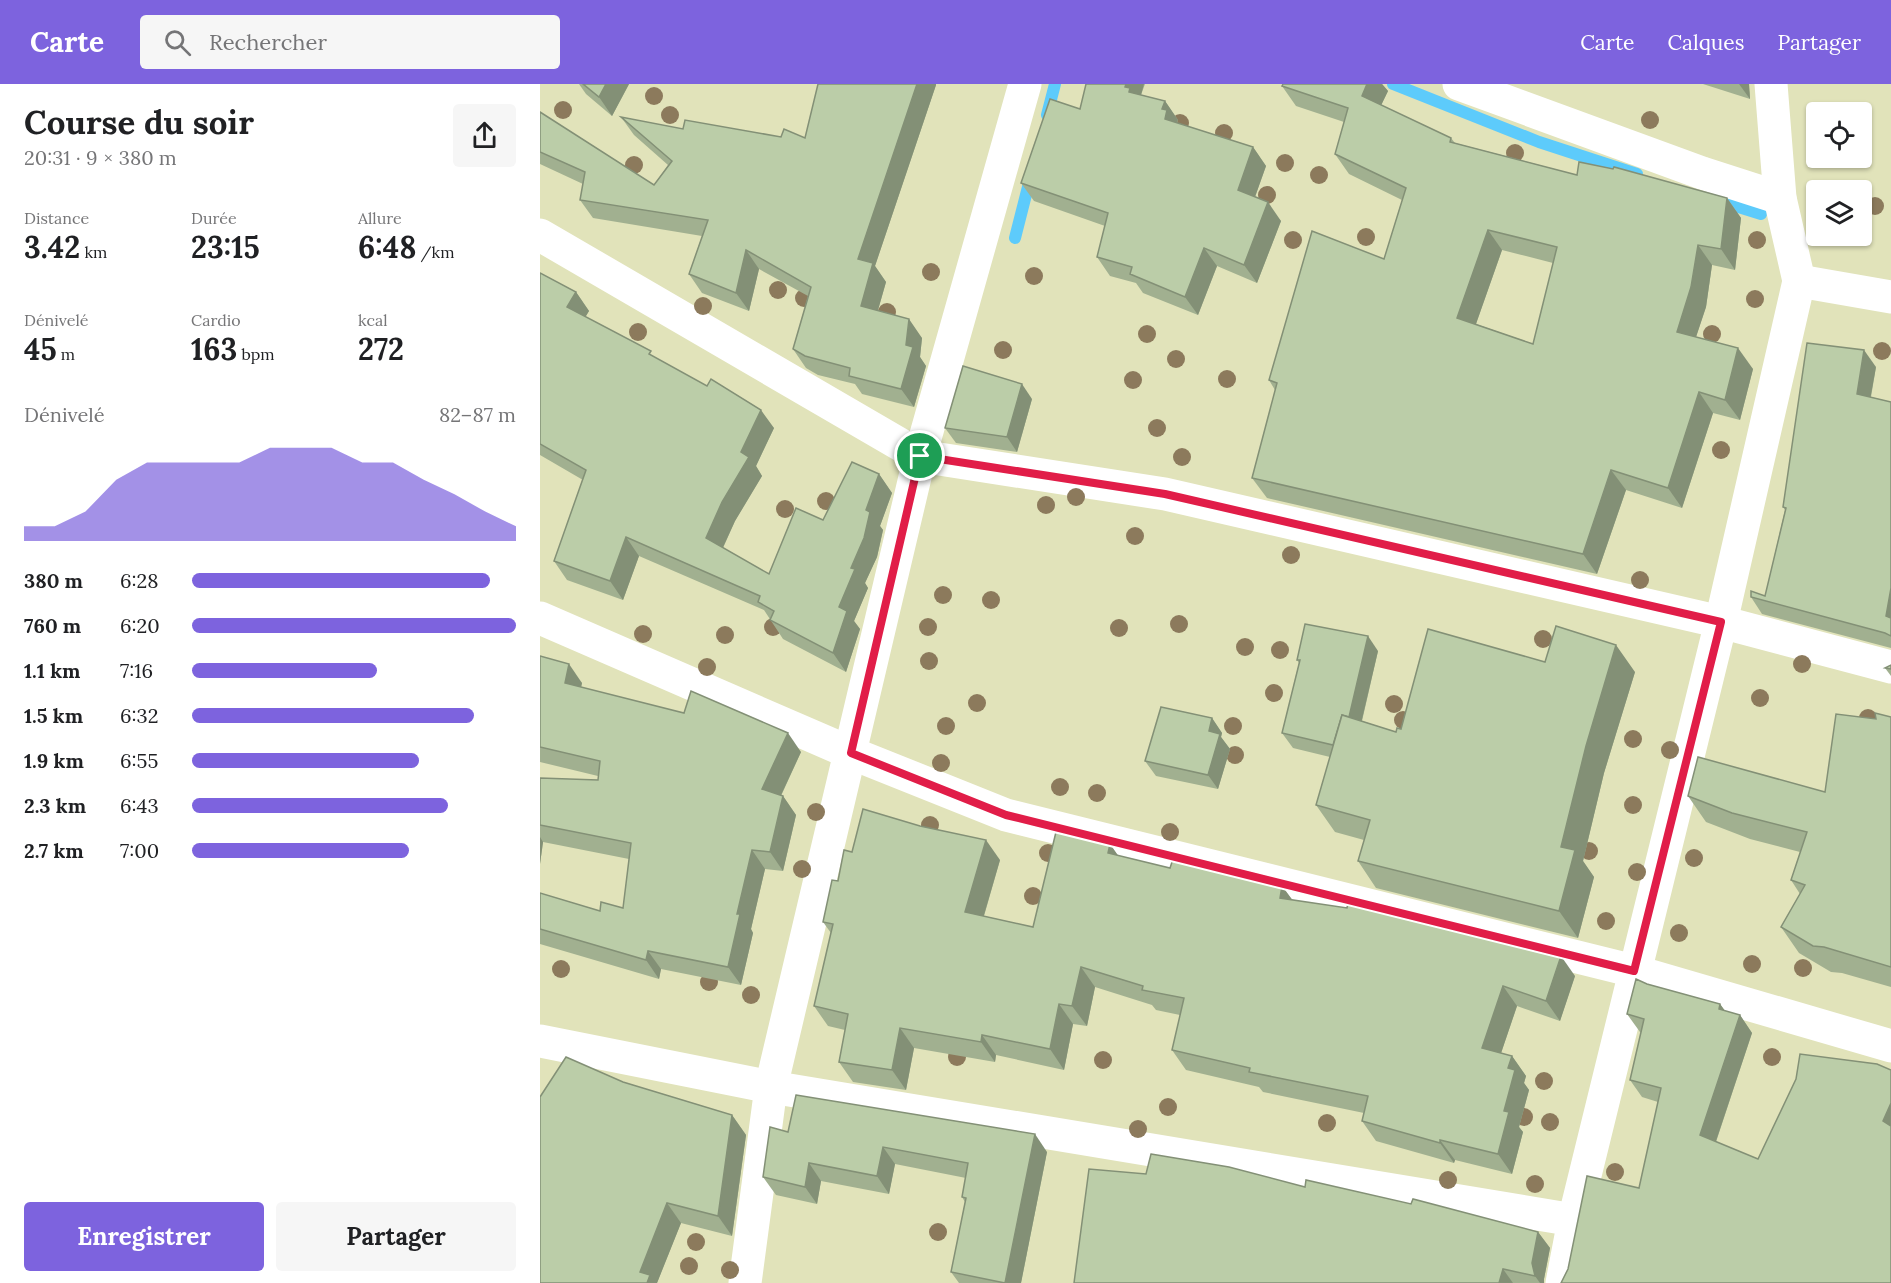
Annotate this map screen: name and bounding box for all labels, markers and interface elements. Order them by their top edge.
search box [140,15,560,69]
text: Carte [30,24,104,60]
icon: search [161,26,194,59]
text: Rechercher [209,28,327,56]
text: Carte [1580,29,1634,56]
text: Calques [1667,29,1744,56]
text: Partager [1777,29,1861,56]
text: Course du soir [24,101,254,143]
map controls [1806,102,1872,246]
button: locate [1806,102,1872,168]
button: share [453,104,516,167]
text: 20:31 · 9 × 380 m [24,145,177,170]
button: layers [1806,180,1872,246]
text: Distance [24,208,89,228]
text: Durée [191,208,237,228]
text: Allure [358,208,402,228]
text: 3.42 [24,228,80,266]
text: 23:15 [191,228,260,266]
text: 6:48 [358,228,416,266]
text: km [80,242,107,262]
text: /km [416,242,454,262]
text: Dénivelé [24,310,89,330]
text: Cardio [191,310,241,330]
text: kcal [358,310,388,330]
text: 45 [24,330,57,368]
text: 163 [191,330,237,368]
text: 272 [358,330,404,368]
text: m [57,344,75,364]
text: bpm [237,344,275,364]
text: Dénivelé [24,402,105,427]
text: 82–87 m [439,402,516,427]
pin [894,430,945,481]
icon: arrive [903,439,936,472]
text: 380 m [24,568,83,593]
text: 6:28 [120,568,159,593]
text: 760 m [24,613,81,638]
text: 6:20 [120,613,160,638]
text: 1.1 km [24,658,80,683]
text: 7:16 [120,658,153,683]
text: 1.5 km [24,703,83,728]
text: 6:32 [120,703,158,728]
text: 1.9 km [24,748,84,773]
text: 6:55 [120,748,158,773]
text: 2.3 km [24,793,86,818]
text: 6:43 [120,793,159,818]
text: 2.7 km [24,838,84,863]
text: 7:00 [120,838,159,863]
button: Enregistrer [24,1202,264,1271]
button: Partager [276,1202,516,1271]

